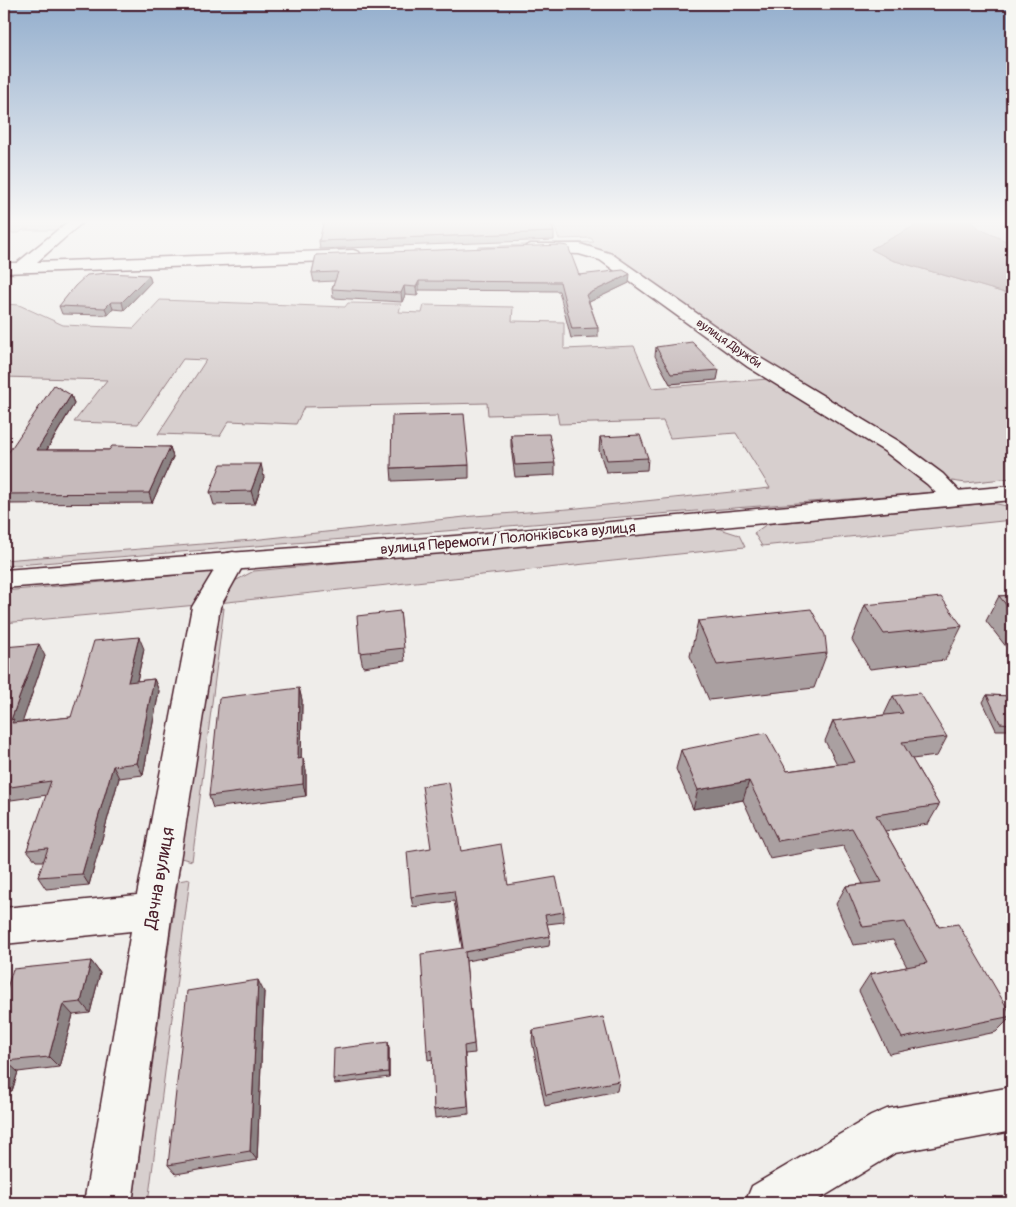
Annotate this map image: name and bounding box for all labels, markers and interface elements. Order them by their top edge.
street label: вулиця Дружби [693,315,765,372]
street label: вулиця Перемоги / Полонківська вулиця [380,518,636,559]
street label: Дачна вулиця [139,825,180,932]

